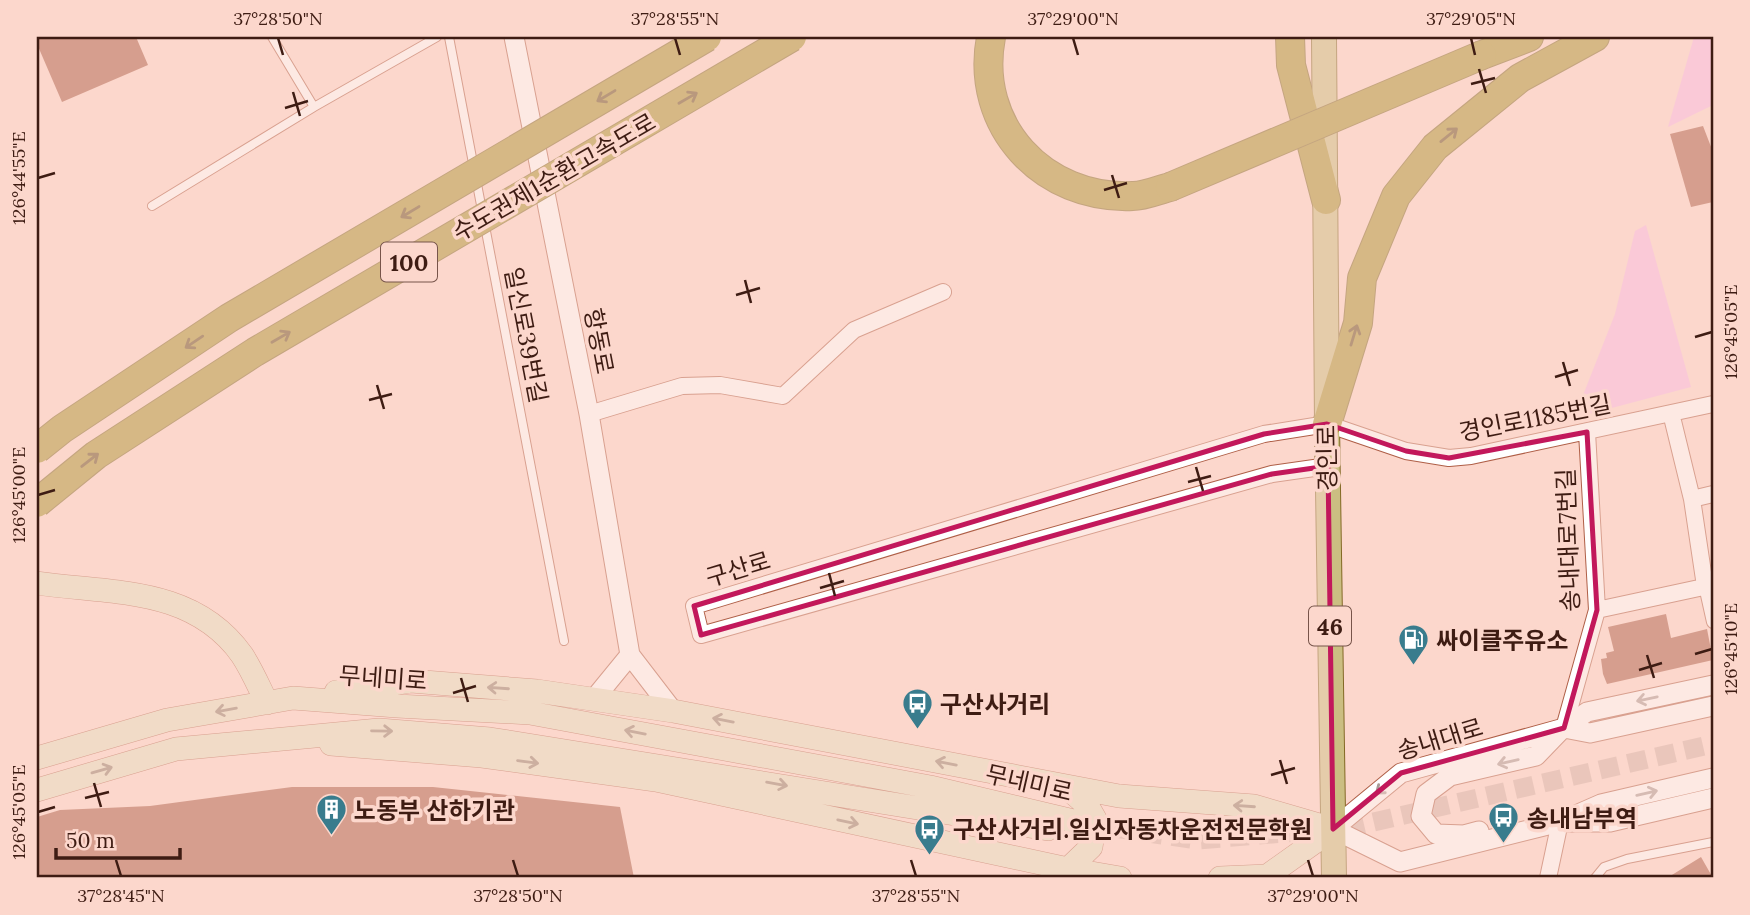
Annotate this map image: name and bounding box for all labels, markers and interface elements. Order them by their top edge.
text: 37°28'50"N [233,7,323,30]
text: 37°28'55"N [631,7,719,30]
text: 37°29'00"N [1027,7,1119,30]
text: 37°29'05"N [1426,7,1516,30]
one-way arrow [596,89,616,103]
one-way arrow [678,90,698,104]
street label: 수도권제1순환고속도로 [447,106,661,248]
one-way arrow [1439,127,1457,143]
text: 126°44'55"E [7,131,30,225]
one-way arrow [400,205,420,219]
road number: 100 [381,243,437,282]
street label: 일신로39번길 [498,264,554,406]
text: 126°45'05"E [1719,284,1742,380]
street label: 항동로 [577,306,621,376]
one-way arrow [1349,324,1362,346]
one-way arrow [270,330,290,344]
one-way arrow [184,335,204,349]
street label: 경인로1185번길 [1456,388,1614,448]
street label: 경인로 [1311,425,1343,491]
text: 126°45'00"E [7,447,30,543]
one-way arrow [80,453,98,468]
street label: 송내대로7번길 [1550,468,1586,612]
street label: 구산로 [702,544,774,594]
text: 126°45'10"E [1719,603,1742,695]
road number: 46 [1309,606,1351,646]
fuel station icon: 싸이클주유소 [1396,623,1430,667]
place label: 싸이클주유소 [1436,625,1568,656]
street label: 무네미로 [338,659,428,697]
one-way arrow [487,681,509,694]
bus stop icon: 구산사거리 [900,687,934,731]
place label: 구산사거리 [940,689,1050,720]
one-way arrow [1636,693,1659,707]
one-way arrow [215,704,238,717]
street label: 송내대로 [1393,711,1487,767]
one-way arrow [712,713,735,727]
one-way arrow [370,724,393,738]
one-way arrow [624,725,647,738]
one-way arrow [516,756,539,769]
one-way arrow [935,756,958,769]
one-way arrow [1497,756,1520,770]
street label: 무네미로 [982,758,1076,808]
one-way arrow [90,763,113,776]
text: 126°45'05"E [7,764,30,860]
one-way arrow [765,778,788,791]
one-way arrow [1376,779,1394,795]
one-way arrow [1635,786,1658,799]
building icon: 노동부 산하기관 [314,793,348,837]
place label: 노동부 산하기관 [354,795,515,826]
one-way arrow [1233,799,1255,812]
bus stop icon: 송내남부역 [1487,801,1521,845]
place label: 송내남부역 [1527,803,1637,834]
bus stop icon: 구산사거리.일신자동차운전전문학원 [913,812,947,856]
place label: 구산사거리.일신자동차운전전문학원 [953,814,1312,845]
one-way arrow [836,815,859,829]
scale bar [56,817,180,861]
text: 50 m [66,827,115,854]
text: 37°28'45"N [77,884,165,907]
text: 37°28'50"N [473,884,563,907]
text: 37°28'55"N [872,884,960,907]
text: 37°29'00"N [1267,884,1359,907]

